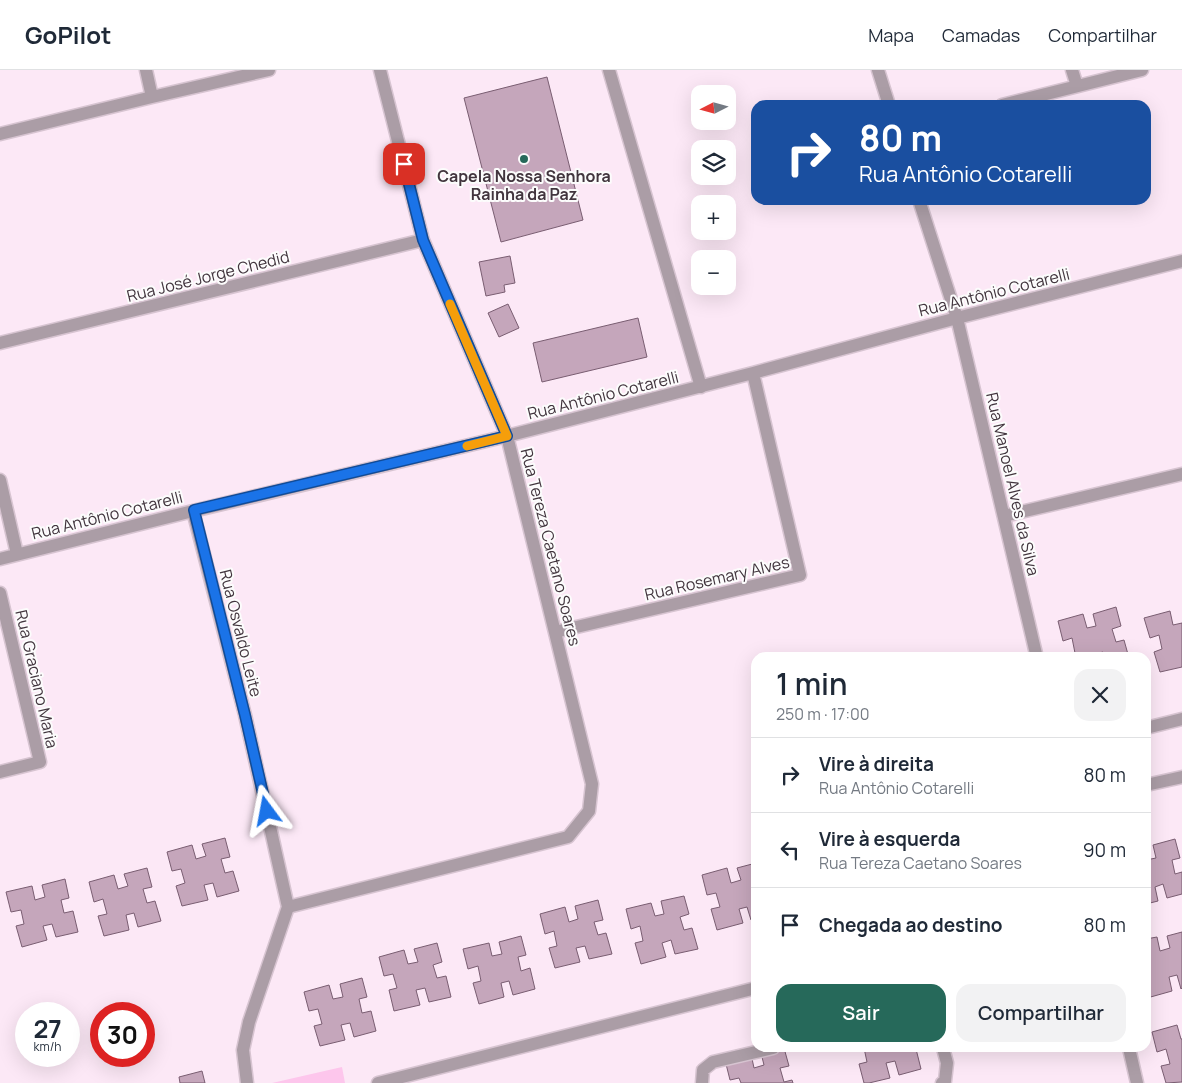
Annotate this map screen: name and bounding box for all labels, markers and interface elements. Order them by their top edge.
text: GoPilot [25,18,111,51]
text: Mapa [868,23,914,47]
text: Camadas [942,23,1020,47]
text: Compartilhar [1048,23,1157,47]
north arrow [691,85,736,130]
map controls [691,85,736,295]
text: 80 m [859,114,942,162]
icon: right [776,120,841,185]
button: layers [691,140,736,185]
pin [383,143,425,185]
icon: arrive [390,150,418,178]
marker: Capela Nossa Senhora Rainha da Paz [518,153,530,165]
text: Rua Antônio Cotarelli [859,159,1072,189]
place label: Capela Nossa Senhora Rainha da Paz [437,165,611,205]
button: + [691,195,736,240]
street label: Rua José Jorge Chedid [124,245,292,307]
button: − [691,250,736,295]
street label: Rua Antônio Cotarelli [916,263,1072,321]
street label: Rua Antônio Cotarelli [525,366,681,424]
street label: Rua Manoel Alves da Silva [981,390,1045,578]
street label: Rua Tereza Caetano Soares [516,446,586,648]
street label: Rua Antônio Cotarelli [29,486,185,544]
street label: Rua Rosemary Alves [642,551,792,605]
street label: Rua Osvaldo Leite [215,567,267,699]
street label: Rua Graciano Maria [10,608,64,750]
text: 1 min [776,663,848,704]
button: close [1074,669,1126,721]
text: 250 m · 17:00 [776,703,870,725]
text: Vire à direita [819,751,934,777]
icon: right [776,761,804,789]
text: 80 m [1083,762,1126,788]
text: Rua Antônio Cotarelli [819,777,974,799]
position arrow [240,784,292,836]
text: Vire à esquerda [819,826,960,852]
icon: left [776,836,804,864]
text: 90 m [1083,837,1126,863]
text: Rua Tereza Caetano Soares [819,852,1022,874]
icon: arrive [776,911,804,939]
text: Chegada ao destino [819,912,1002,938]
text: 80 m [1083,912,1126,938]
button: Sair [776,984,946,1042]
button: Compartilhar [956,984,1126,1042]
speed limit sign: 30 [90,1002,155,1067]
text: 27 [33,1011,62,1046]
text: km/h [34,1038,61,1055]

